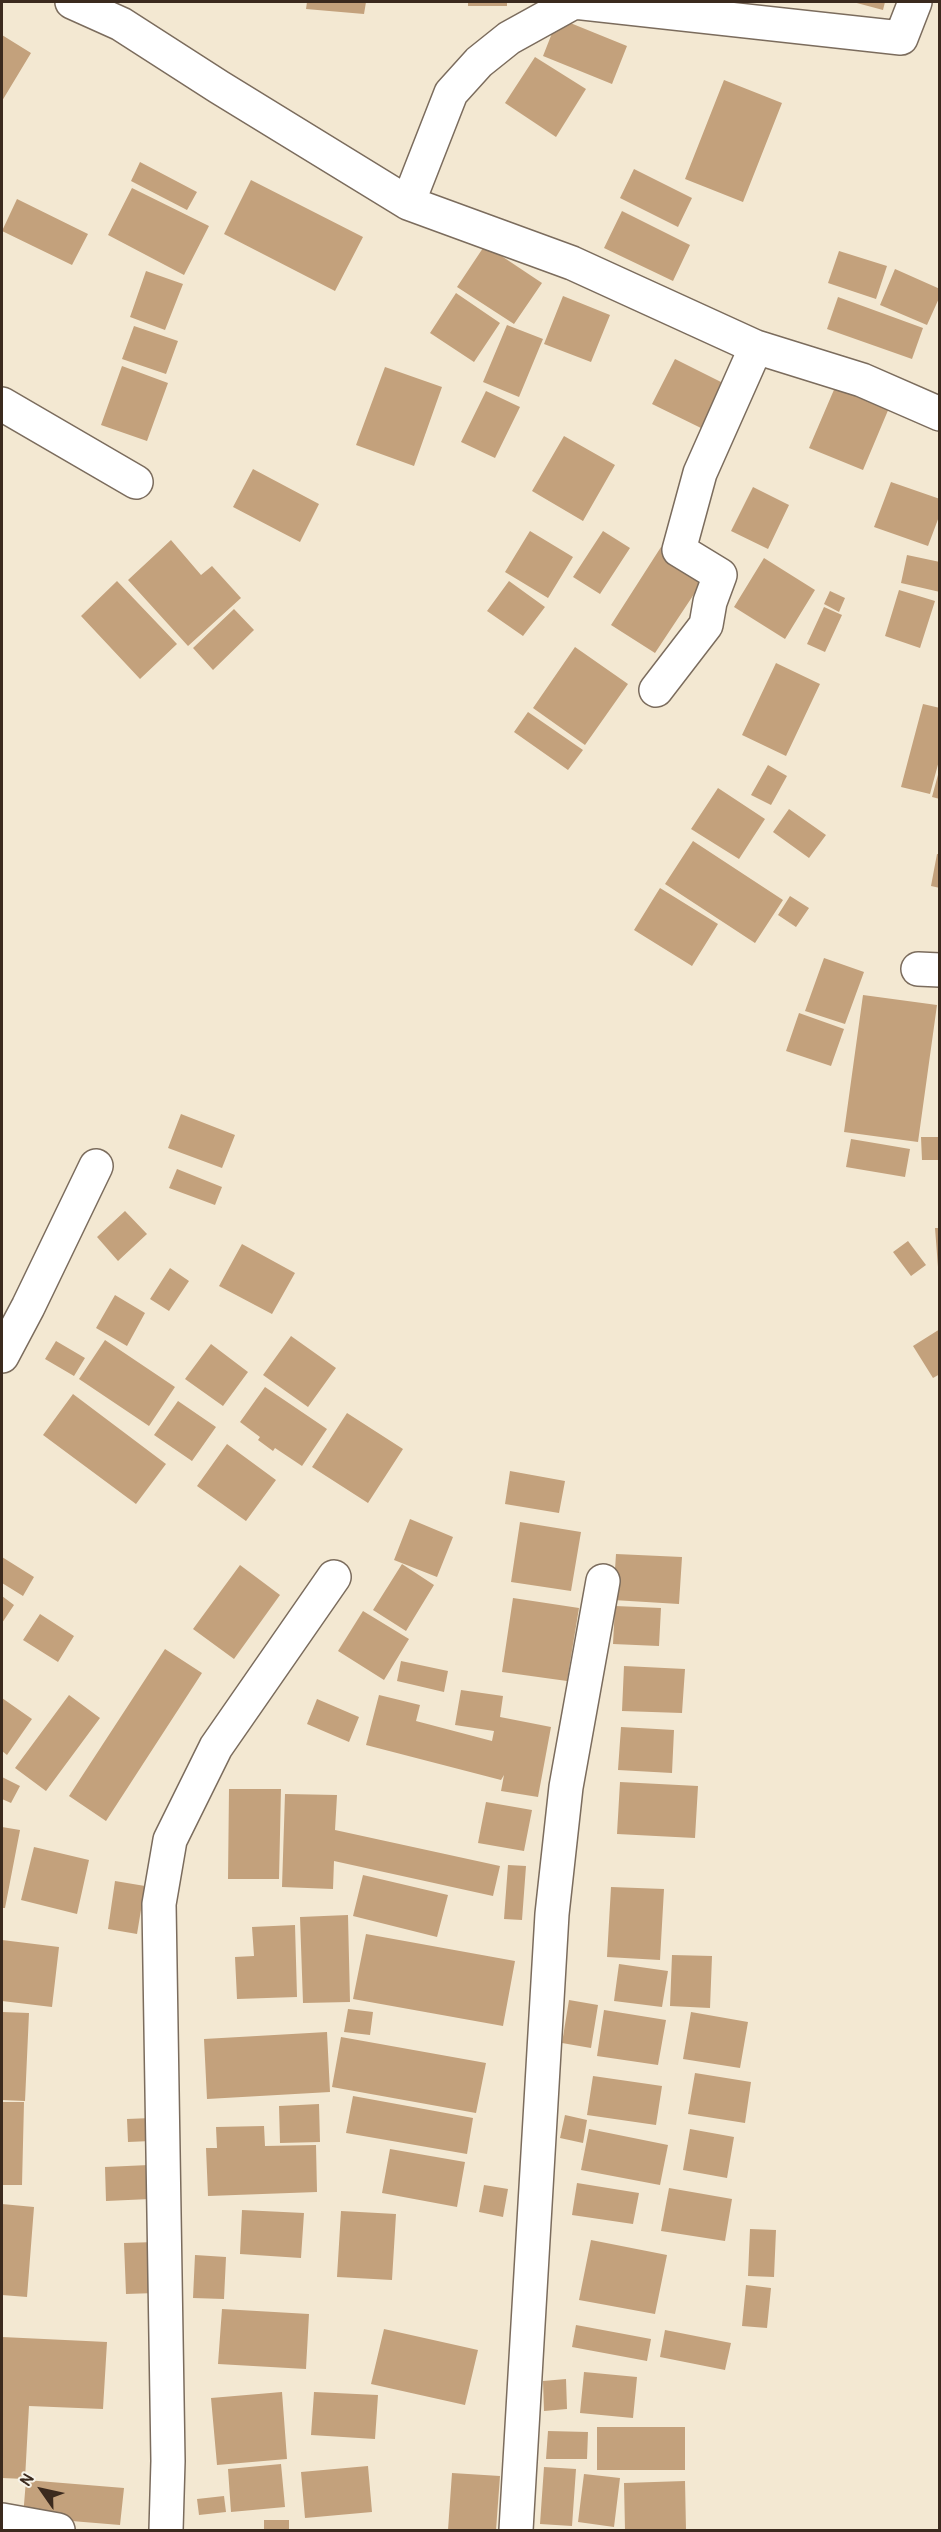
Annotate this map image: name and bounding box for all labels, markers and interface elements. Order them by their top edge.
north arrow [12,2460,72,2520]
text: N [16,2470,38,2490]

